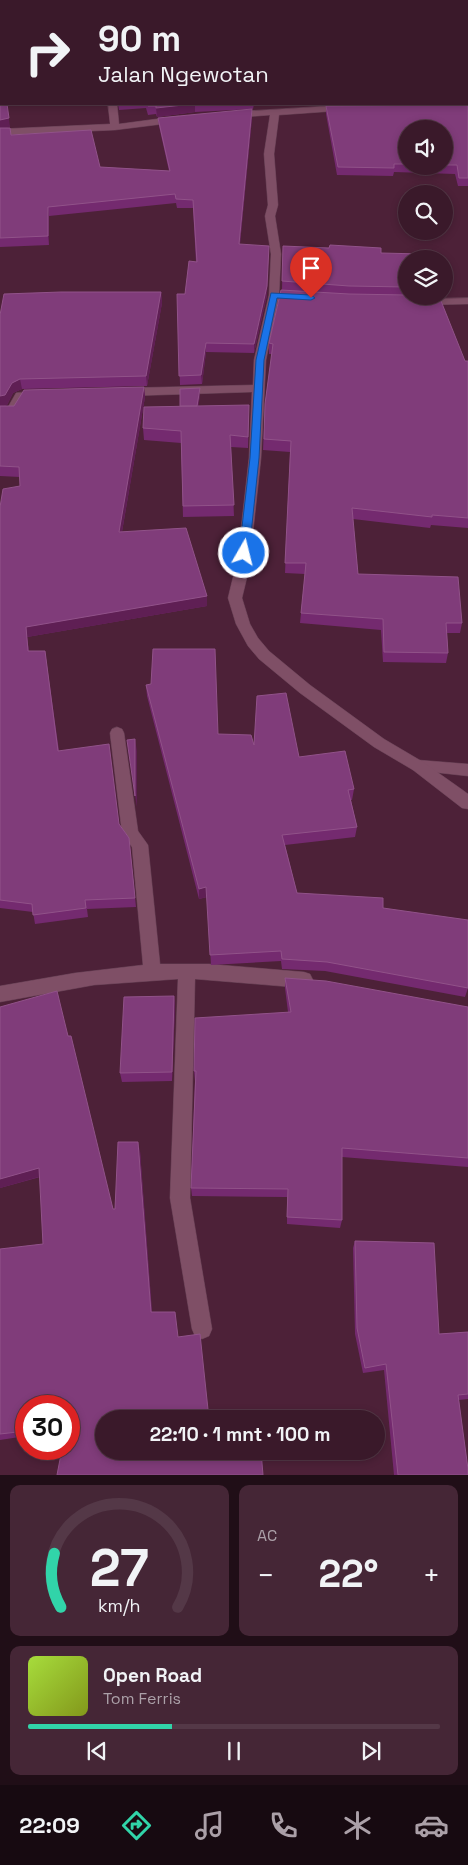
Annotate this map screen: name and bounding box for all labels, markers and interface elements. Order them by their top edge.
text: 90 m [98,17,181,61]
icon: right [15,20,80,85]
text: Jalan Ngewotan [98,60,269,88]
map controls [398,120,453,305]
button: sound [398,120,453,175]
button: search [398,185,453,240]
pin [290,247,332,298]
button: layers [398,250,453,305]
icon: arrive [297,254,325,282]
position arrow [217,526,269,578]
speed limit sign: 30 [15,1395,80,1460]
text: 22:10 · 1 mnt · 100 m [150,1422,330,1447]
text: AC [257,1525,277,1546]
text: 27 [90,1535,149,1601]
text: 22° [318,1550,379,1598]
text: − [257,1557,274,1593]
text: + [423,1557,440,1593]
text: km/h [98,1594,141,1617]
text: Open Road [103,1663,202,1688]
text: Tom Ferris [103,1688,181,1709]
icon: previous [83,1737,111,1765]
icon: pause [220,1737,248,1765]
icon: next [357,1737,385,1765]
icon: directions [119,1808,154,1843]
icon: music [192,1808,227,1843]
icon: phone [266,1808,301,1843]
icon: climate [340,1808,375,1843]
icon: car [414,1808,449,1843]
text: 22:09 [19,1811,80,1839]

